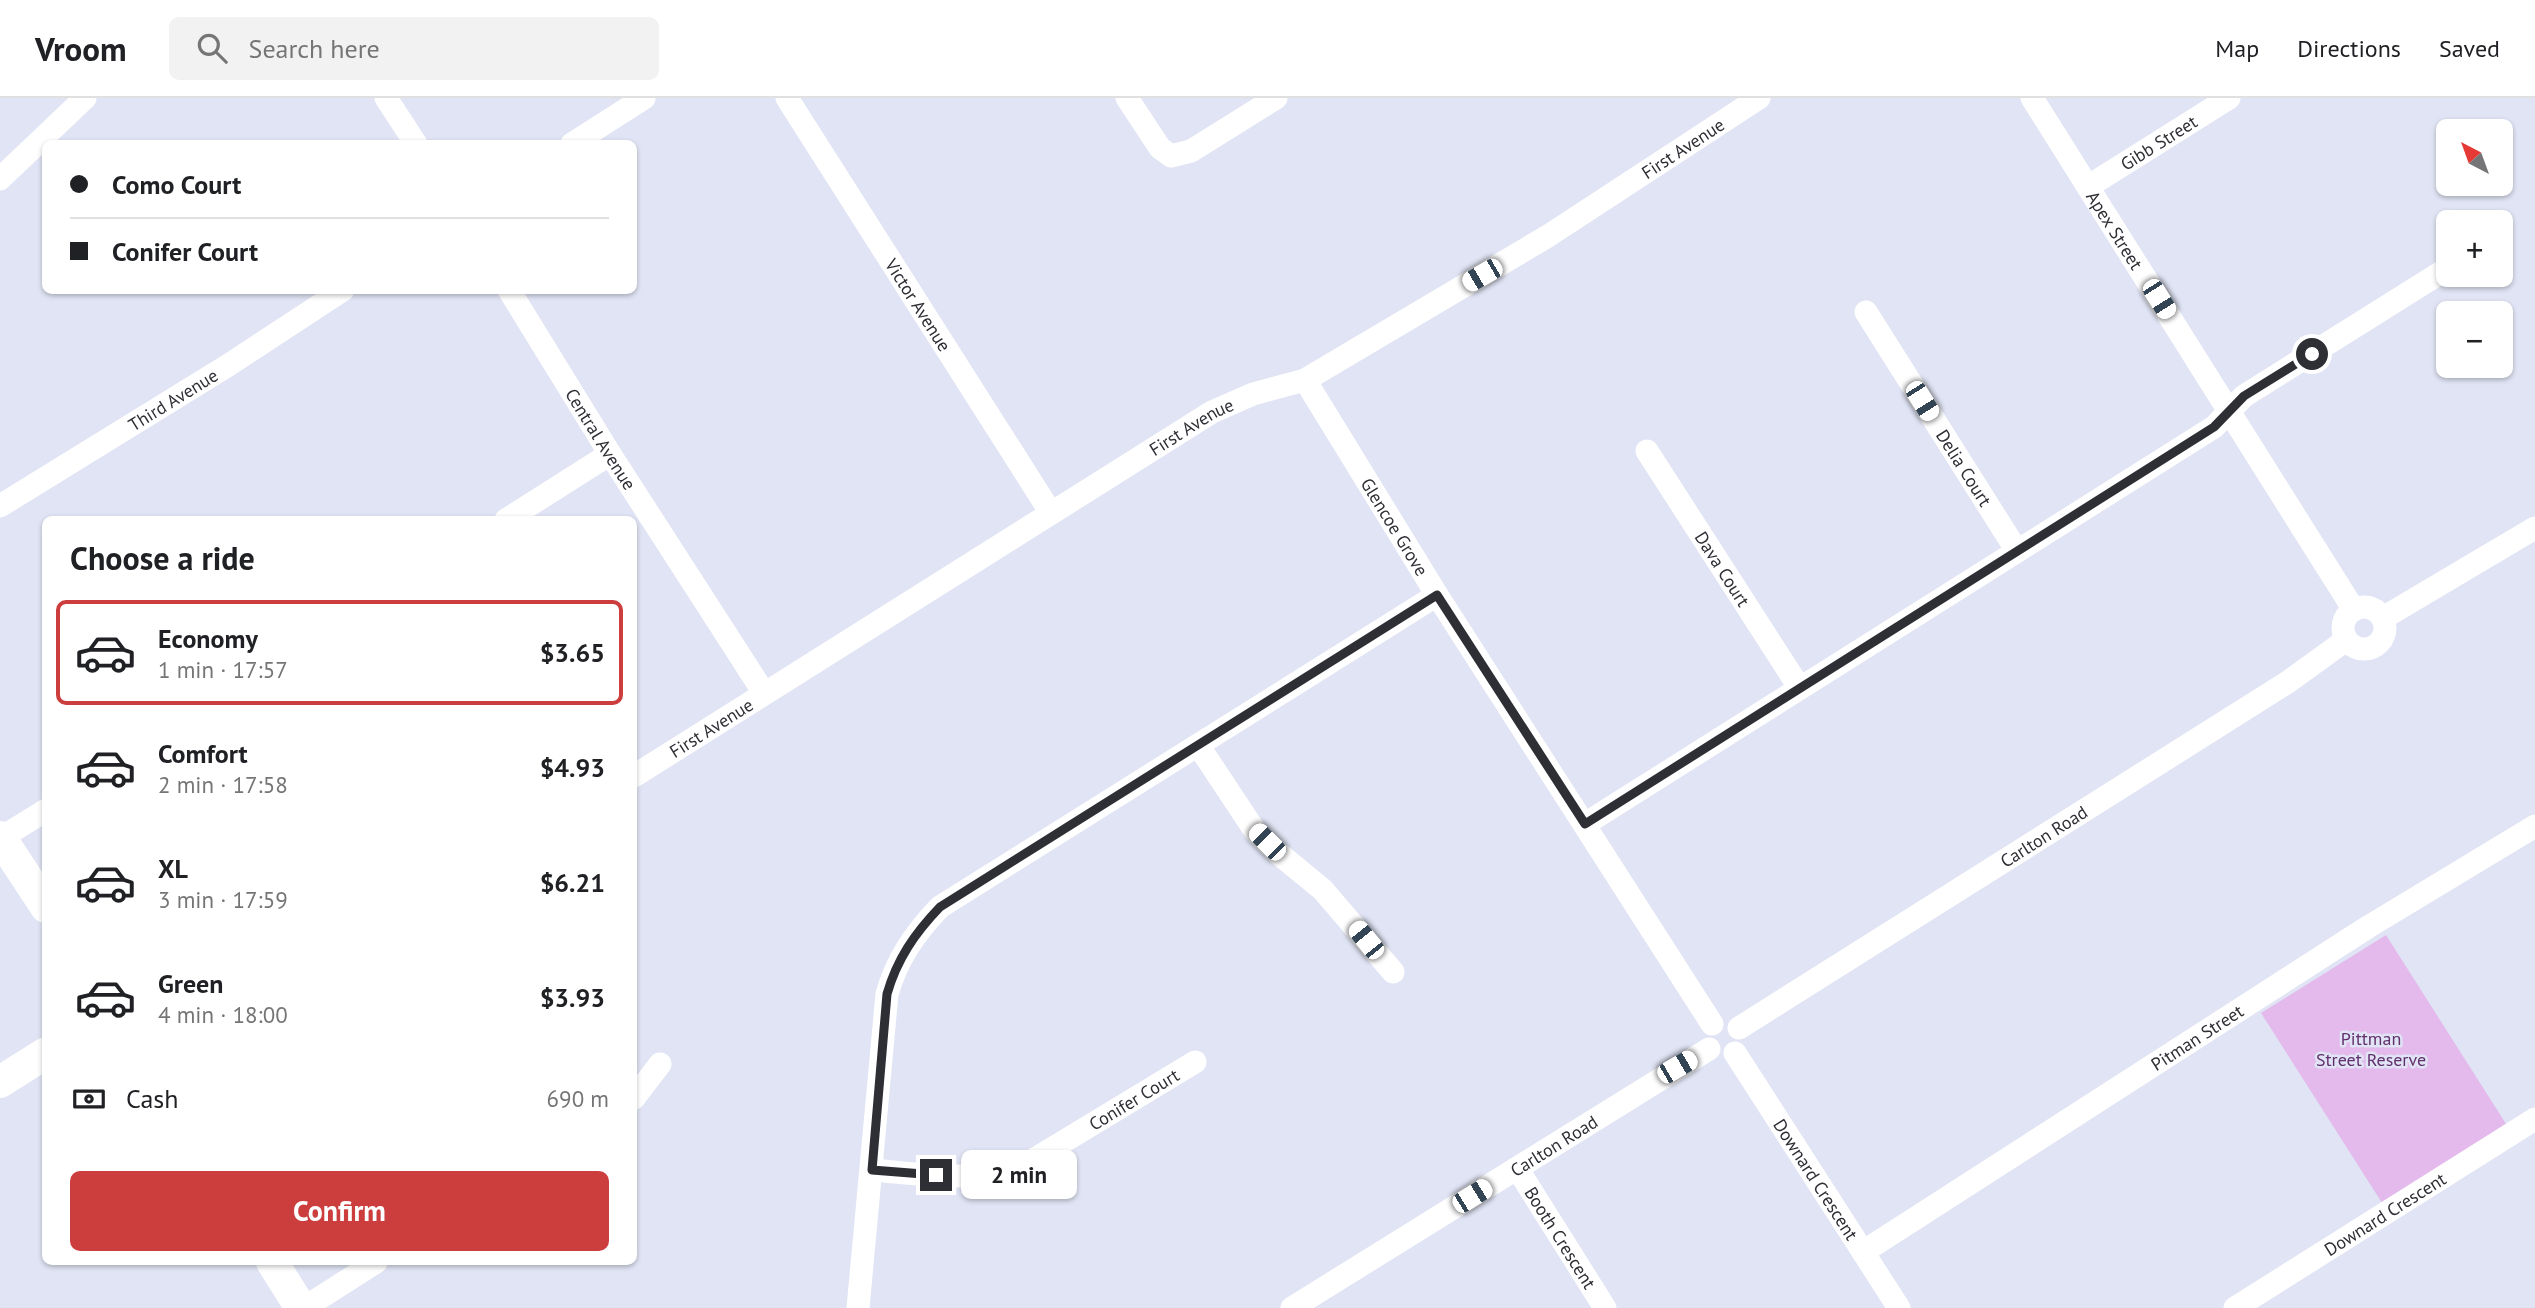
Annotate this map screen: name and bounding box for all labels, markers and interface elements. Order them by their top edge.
search box [169,17,659,80]
text: Vroom [35,27,127,70]
icon: search [193,29,231,67]
text: Search here [249,32,380,65]
text: Map [2215,33,2259,64]
text: Directions [2297,33,2401,64]
text: Saved [2439,33,2500,64]
street label: Gibb Street [2116,110,2201,175]
street label: First Avenue [1637,112,1728,183]
north arrow [2436,119,2513,196]
map controls [2436,119,2513,378]
text: Como Court [112,168,241,201]
street label: Apex Street [2082,186,2148,274]
button: + [2436,210,2513,287]
text: Conifer Court [112,235,258,268]
street label: Victor Avenue [880,253,956,355]
car [1459,255,1506,295]
car [2139,276,2180,322]
button: − [2436,301,2513,378]
route start [2296,338,2328,370]
street label: Third Avenue [124,363,222,436]
car [1902,378,1943,424]
street label: Central Avenue [561,384,641,494]
street label: First Avenue [1145,393,1237,460]
street label: Delia Court [1931,425,1997,510]
street label: Glencoe Grove [1356,473,1434,580]
street label: Dava Court [1690,527,1755,611]
text: Choose a ride [70,537,255,579]
icon: car [74,621,137,684]
text: Economy [158,622,258,655]
text: $3.65 [540,636,605,669]
text: 1 min · 17:57 [158,655,288,684]
street label: First Avenue [665,693,757,762]
icon: car [74,736,137,799]
text: Comfort [158,737,248,770]
text: $4.93 [540,751,605,784]
text: 2 min · 17:58 [158,770,288,799]
street label: Carlton Road [1996,800,2091,872]
car [1245,820,1290,864]
icon: car [74,851,137,914]
text: XL [158,852,188,885]
text: $6.21 [540,866,605,899]
text: 3 min · 17:59 [158,885,288,914]
car [1345,917,1388,963]
icon: car [74,966,137,1029]
text: Green [158,967,223,1000]
text: $3.93 [540,981,605,1014]
street label: Pitman Street [2146,999,2247,1075]
text: 4 min · 18:00 [158,1000,288,1029]
park label: Pittman Street Reserve [2316,1027,2426,1071]
car [1654,1047,1701,1087]
street label: Conifer Court [1084,1063,1183,1135]
icon: cash [70,1080,108,1118]
text: Cash [126,1082,178,1115]
text: 690 m [547,1084,609,1113]
street label: Carlton Road [1506,1110,1602,1181]
street label: Downard Crescent [1769,1114,1864,1244]
callout: 2 min [960,1150,1076,1200]
route end [920,1159,952,1191]
text: 2 min [991,1160,1047,1189]
street label: Downard Crescent [2320,1167,2450,1261]
button: Confirm [70,1171,609,1251]
car [1449,1176,1496,1216]
street label: Booth Crescent [1520,1182,1601,1293]

